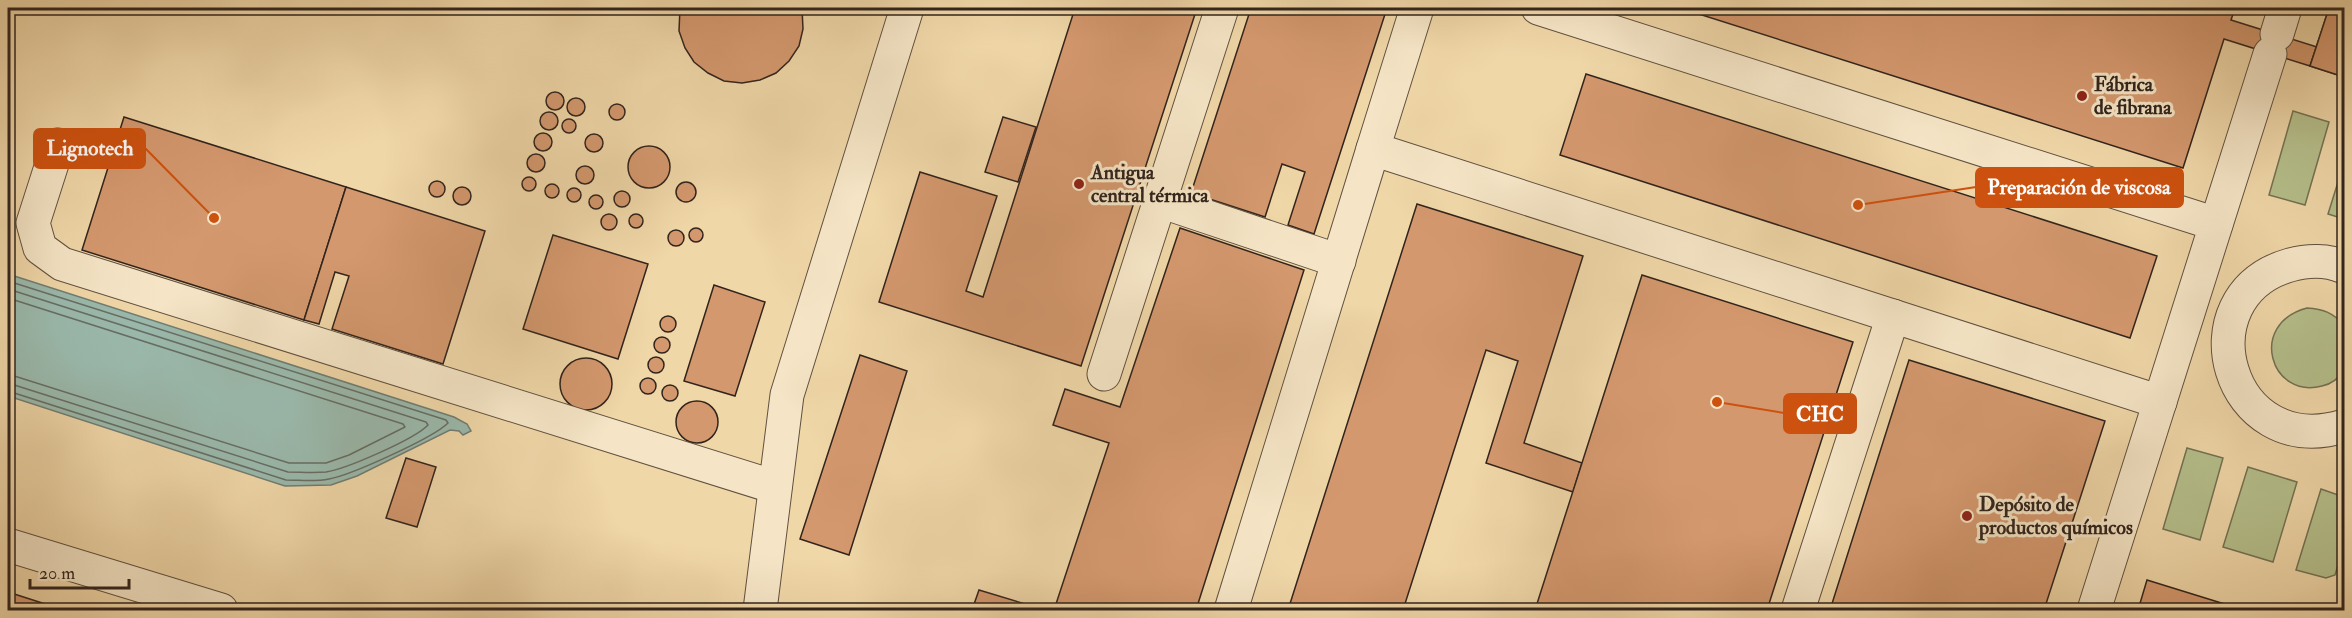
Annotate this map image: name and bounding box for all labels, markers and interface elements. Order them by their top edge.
place label: Fábrica de fibrana [2094,72,2172,120]
marker: Fábrica de fibrana [2075,89,2089,103]
callout: Lignotech [34,129,145,168]
text: Lignotech [46,135,134,162]
place label: Antigua central térmica [1090,160,1209,208]
callout: Preparación de viscosa [1976,168,2183,207]
text: Preparación de viscosa [1987,174,2172,201]
marker: Antigua central térmica [1072,177,1086,191]
callout: CHC [1784,394,1856,433]
text: CHC [1796,401,1844,428]
place label: Depósito de productos químicos [1978,492,2133,541]
marker: Depósito de productos químicos [1960,509,1974,523]
scale bar [30,552,129,590]
text: 20 m [39,562,75,585]

